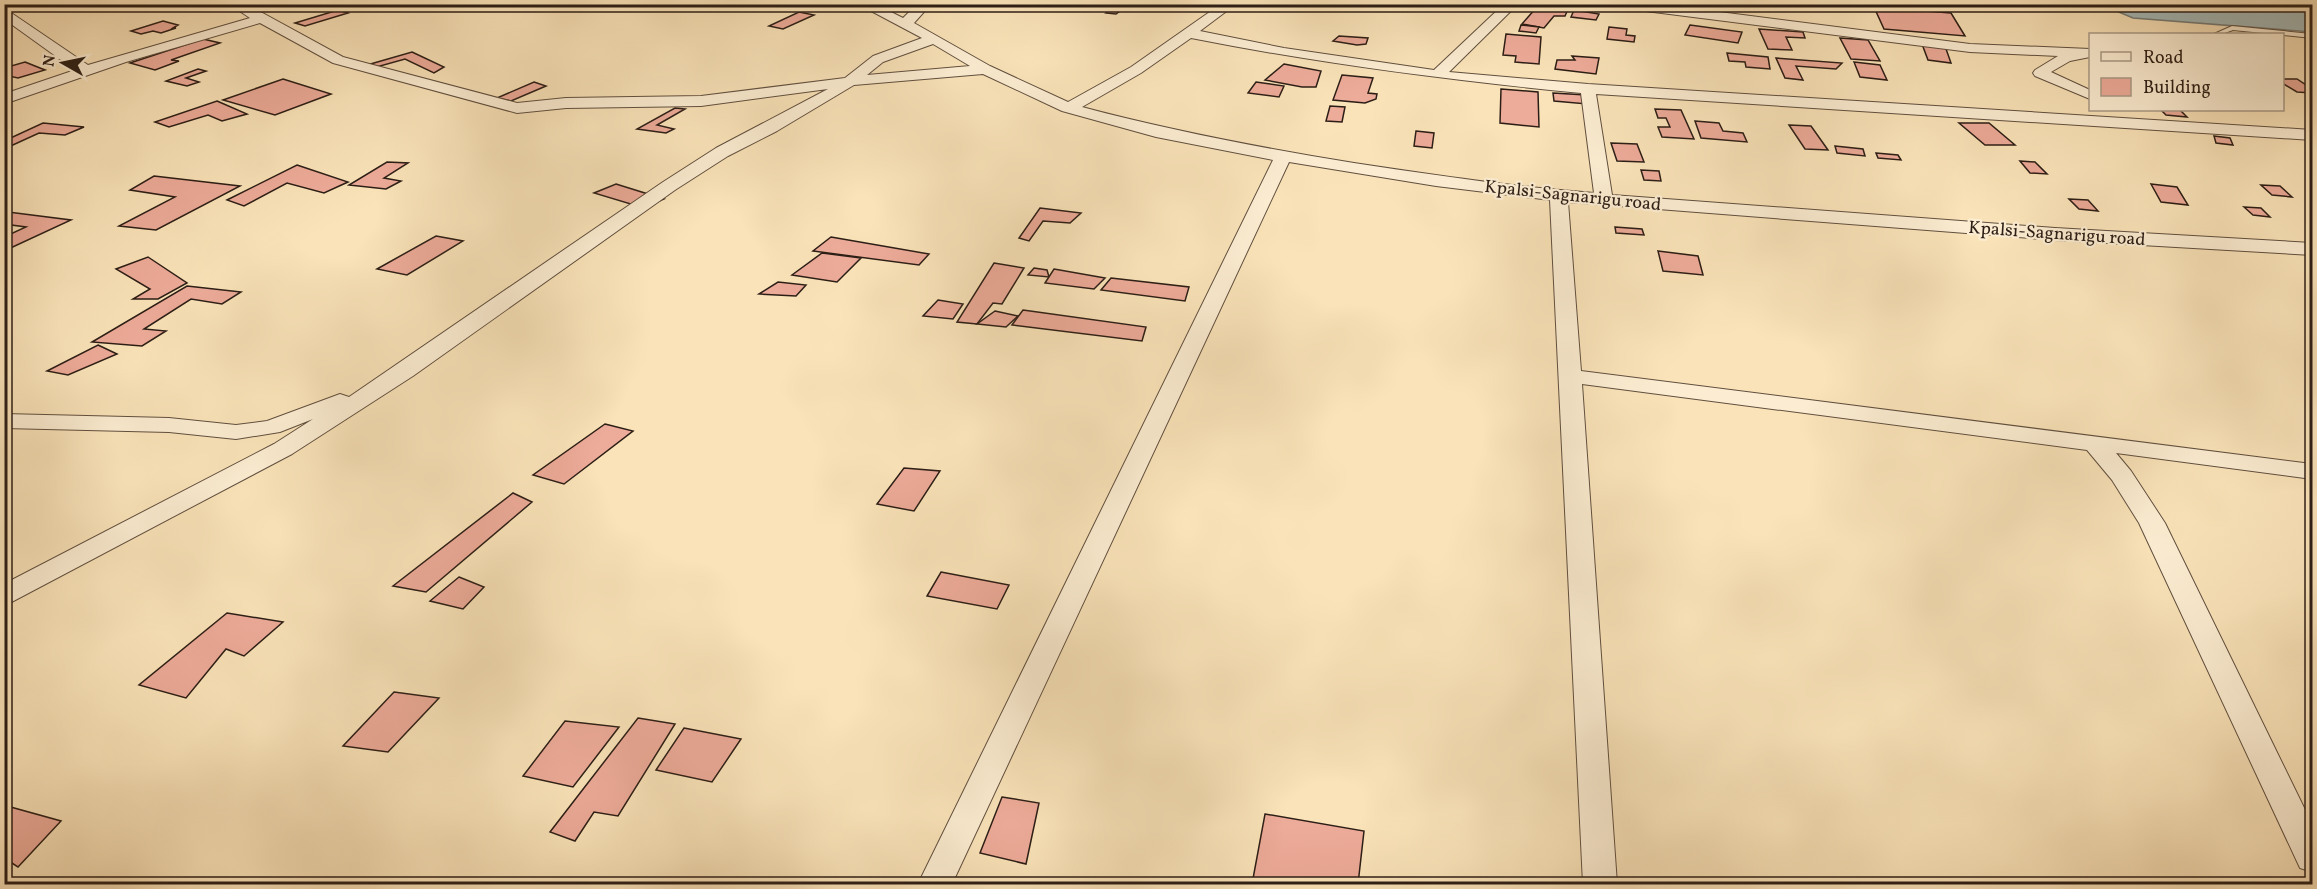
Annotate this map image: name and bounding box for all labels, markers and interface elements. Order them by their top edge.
north arrow [33,33,93,93]
legend [2089,33,2284,111]
text: Road [2143,46,2184,71]
text: N [38,53,62,68]
text: Building [2143,76,2211,101]
street label: Kpalsi-Sagnarigu road [1483,175,1662,218]
street label: Kpalsi-Sagnarigu road [1967,216,2146,253]

